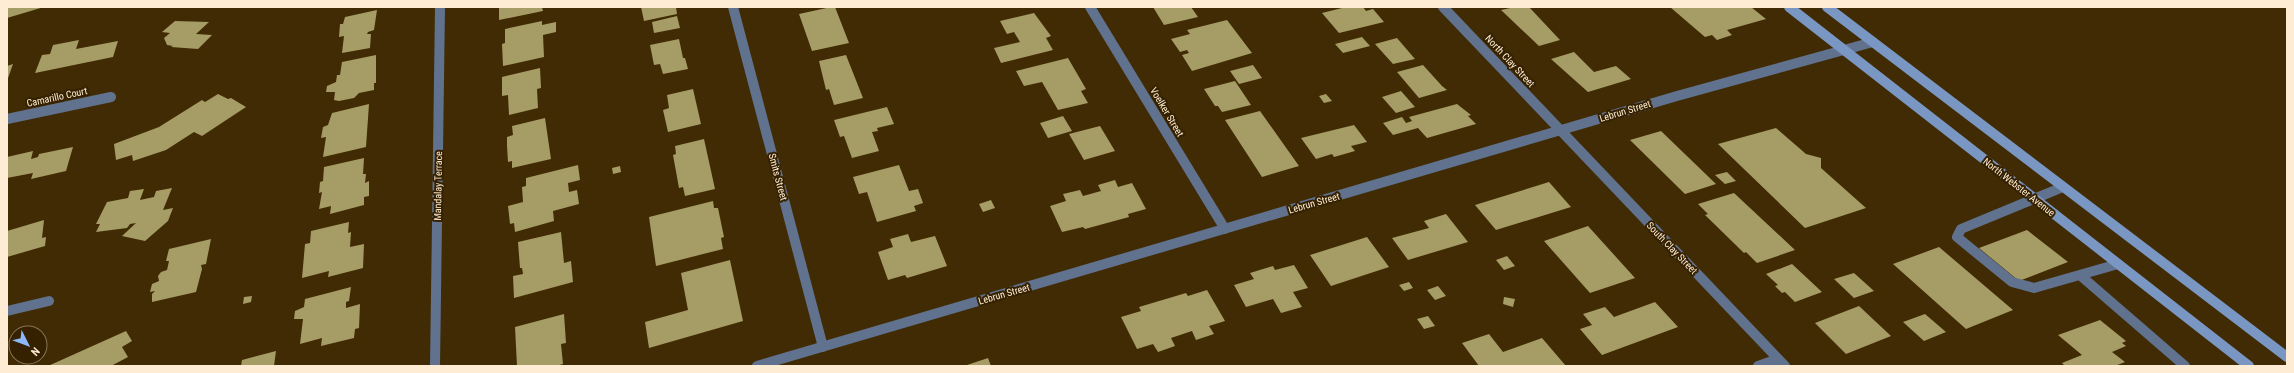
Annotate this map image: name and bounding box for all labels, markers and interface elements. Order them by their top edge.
street label: North Clay Street [1483,33,1537,89]
street label: Camarillo Court [26,85,88,109]
street label: Voelker Street [1148,85,1186,139]
street label: Lebrun Street [1598,98,1652,124]
street label: Mandalay Terrace [432,151,444,221]
street label: Smits Street [766,152,790,202]
street label: North Webster Avenue [1981,156,2057,219]
street label: Lebrun Street [1287,190,1341,216]
street label: South Clay Street [1645,220,1699,276]
street label: Lebrun Street [977,281,1031,307]
north arrow [8,325,48,365]
text: N [28,344,42,358]

